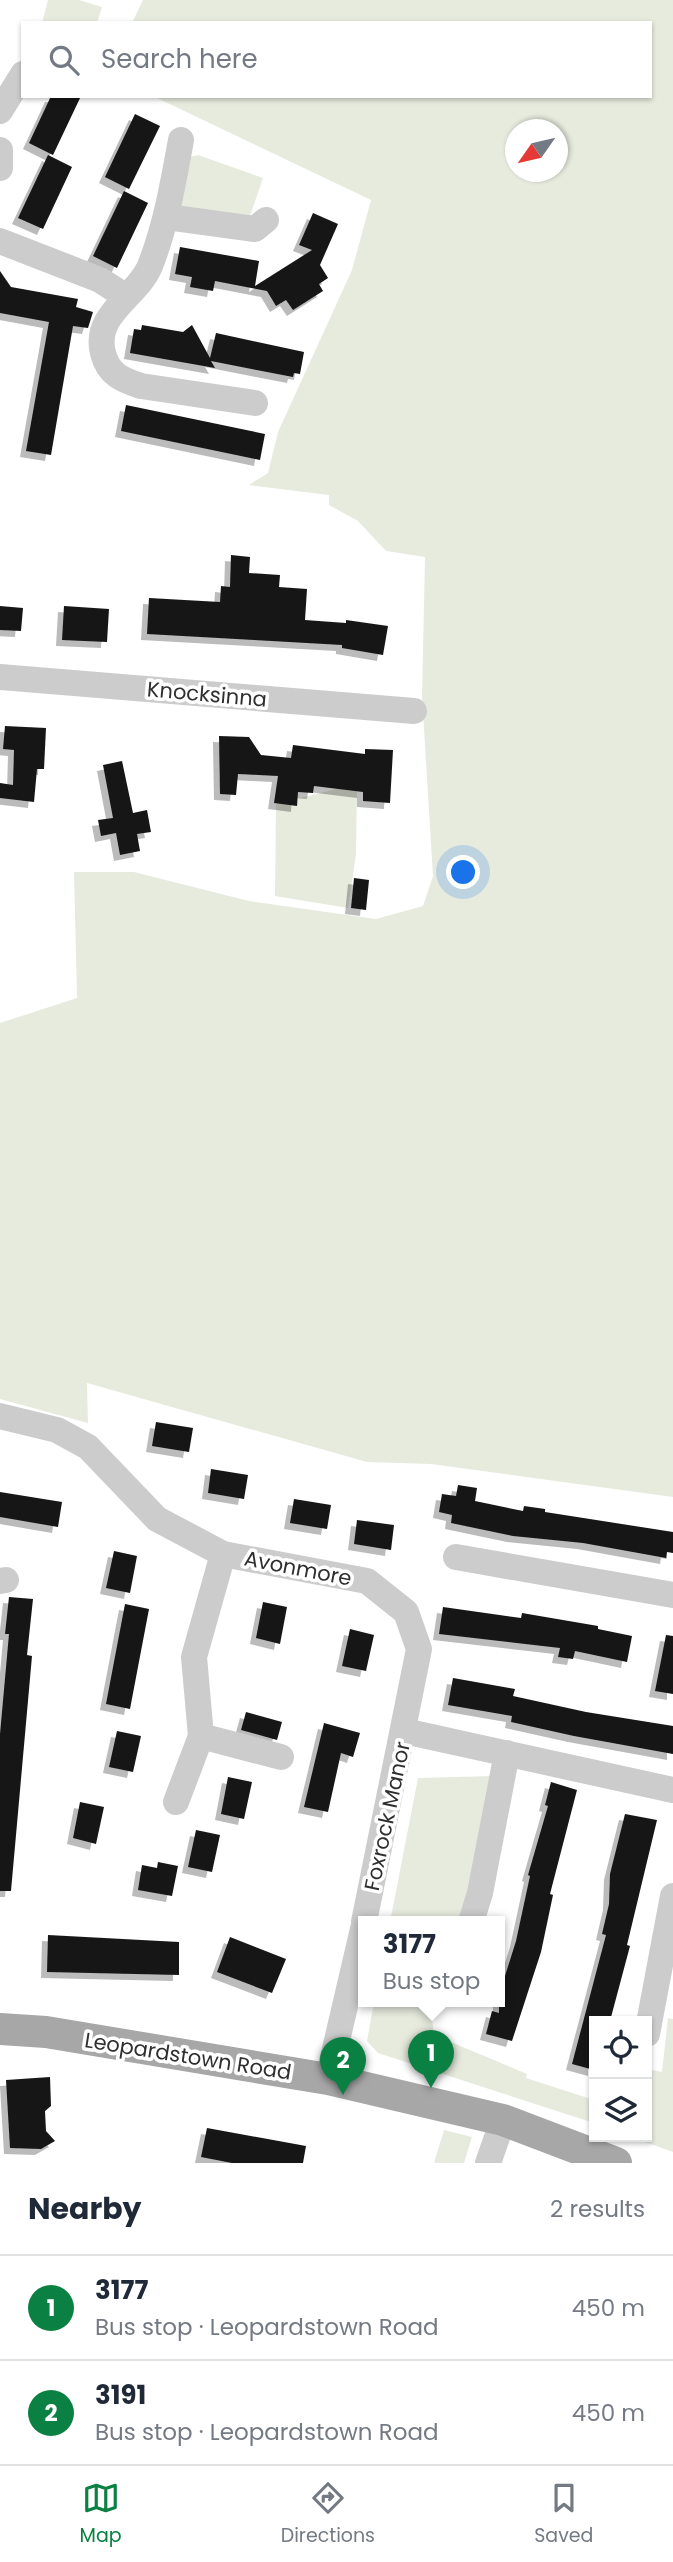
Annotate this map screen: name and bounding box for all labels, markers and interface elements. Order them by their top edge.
search box [21,21,652,98]
icon: search [45,41,83,79]
text: Search here [101,41,258,77]
north arrow [505,119,568,182]
street label: Knocksinna [146,674,268,714]
your location [446,855,480,889]
street label: Avonmore [242,1543,354,1593]
street label: Foxrock Manor [357,1739,417,1893]
popup [358,1916,505,2007]
text: 3177 [383,1926,436,1962]
text: Bus stop [383,1965,480,1997]
map controls [589,2016,652,2142]
button: locate [589,2016,652,2079]
street label: Leopardstown Road [83,2025,293,2087]
pin: 1 [408,2030,454,2088]
pin: 2 [320,2037,366,2095]
button: layers [589,2079,652,2142]
text: Nearby [28,2187,142,2230]
text: 2 results [550,2193,645,2225]
text: 3177 [95,2272,148,2308]
text: 1 [47,2292,55,2324]
text: 450 m [572,2292,645,2324]
text: Bus stop · Leopardstown Road [95,2311,439,2343]
text: 3191 [95,2377,146,2413]
text: 2 [44,2397,58,2429]
text: 450 m [572,2397,645,2429]
text: Bus stop · Leopardstown Road [95,2416,439,2448]
tab: Map [80,2479,122,2550]
tab: Directions [281,2479,375,2550]
tab: Saved [534,2479,593,2550]

